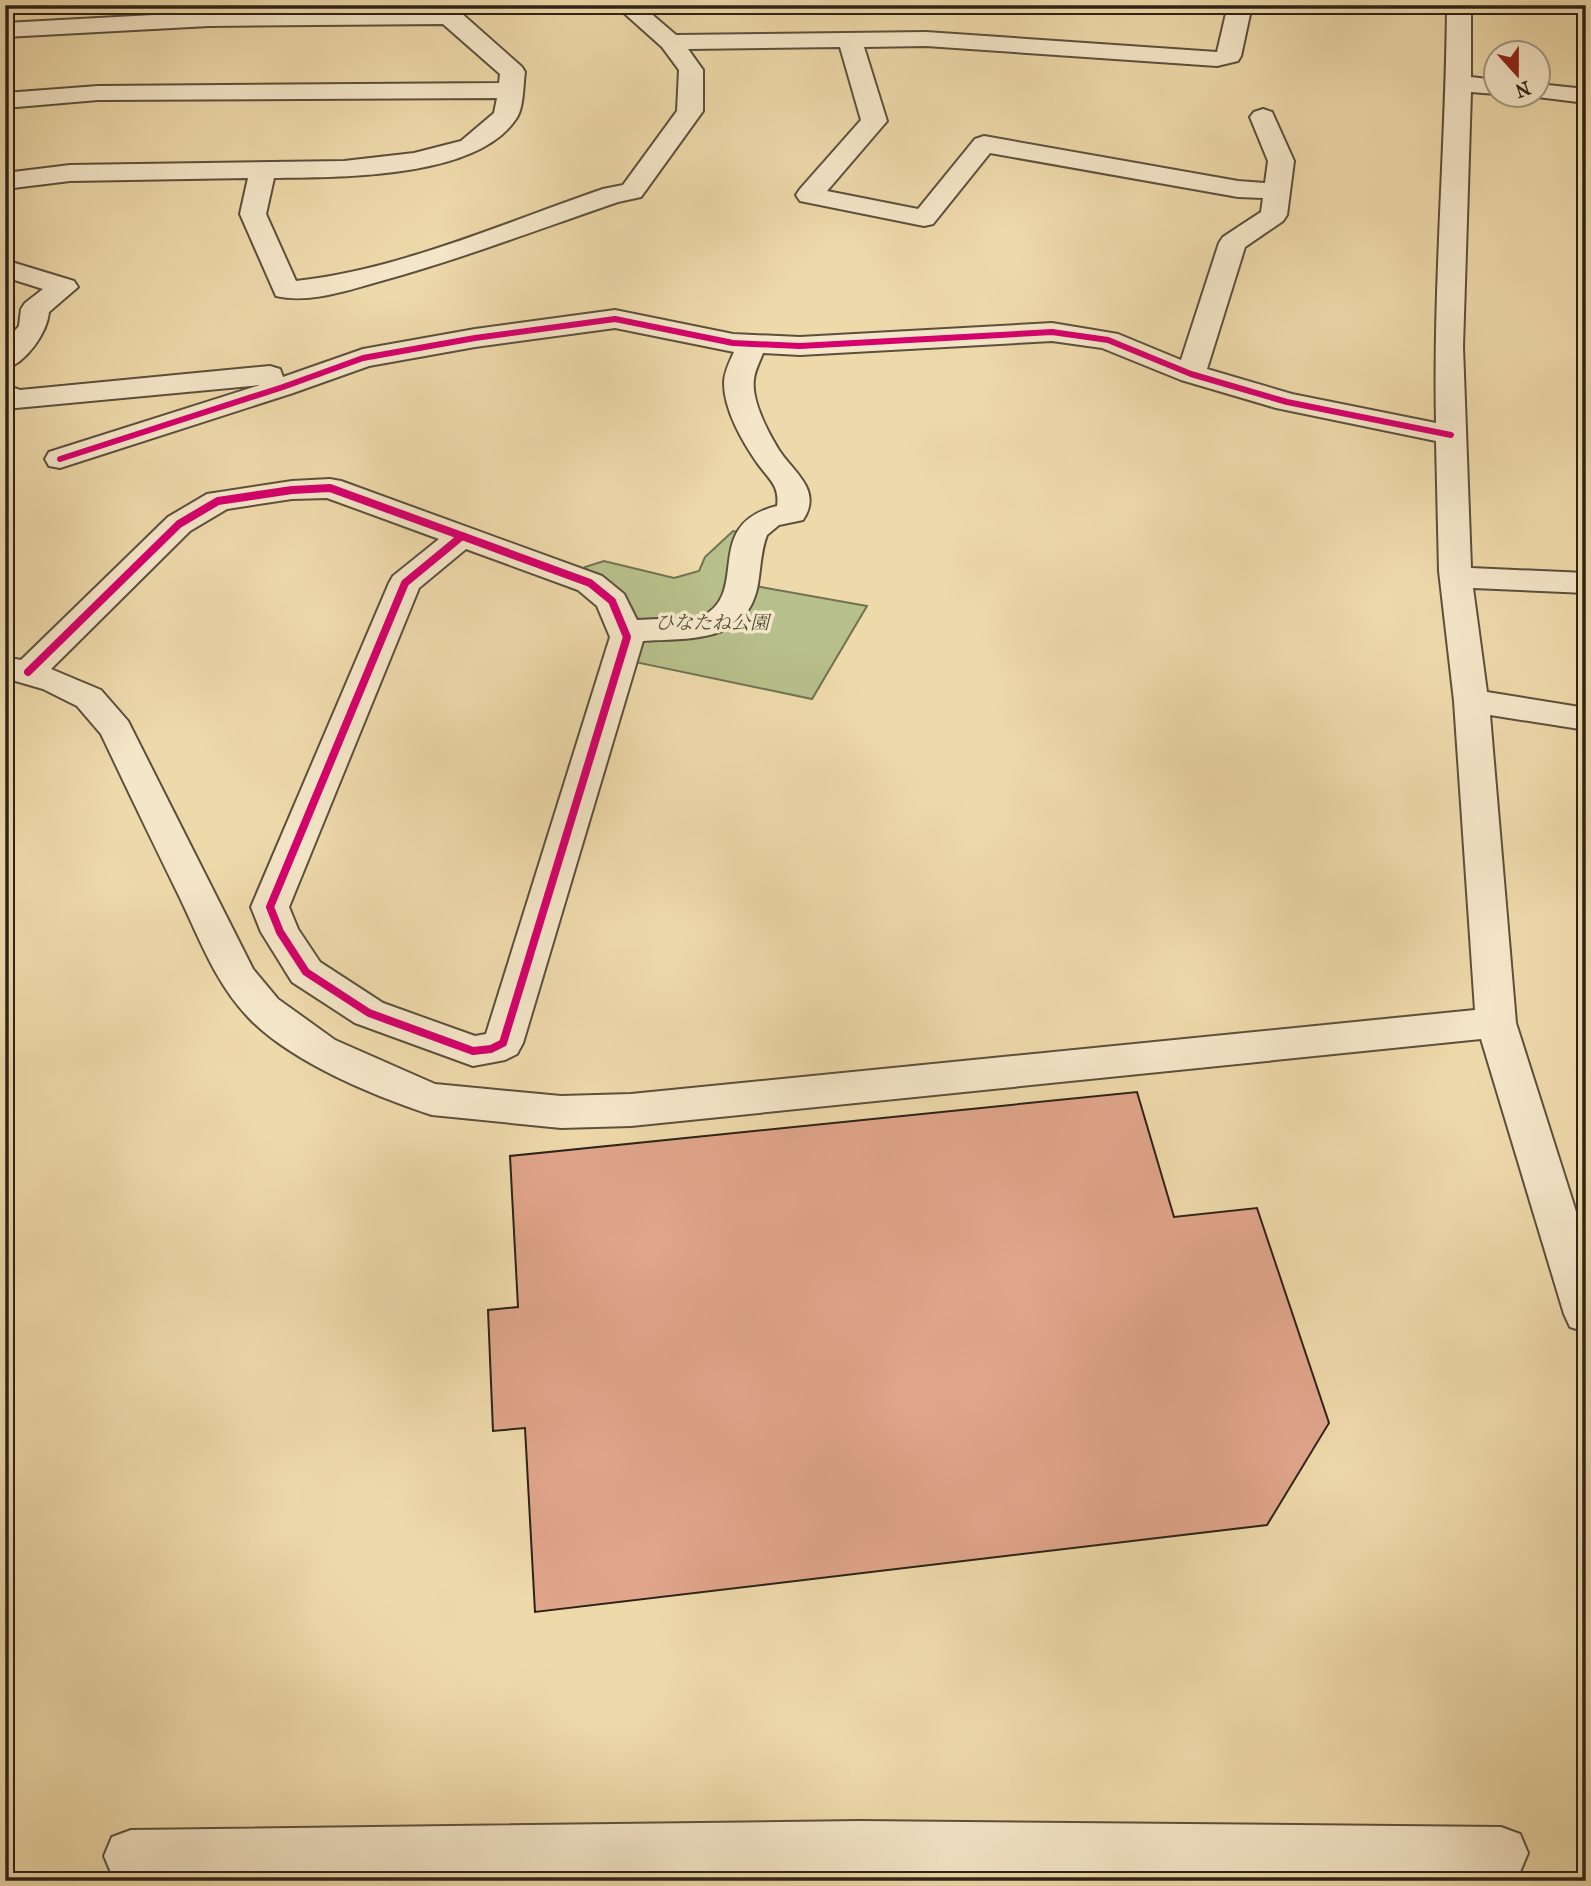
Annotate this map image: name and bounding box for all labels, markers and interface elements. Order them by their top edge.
north arrow [1482,38,1552,108]
text: N [1512,76,1533,102]
park label: ひなたね公園 [655,612,772,634]

